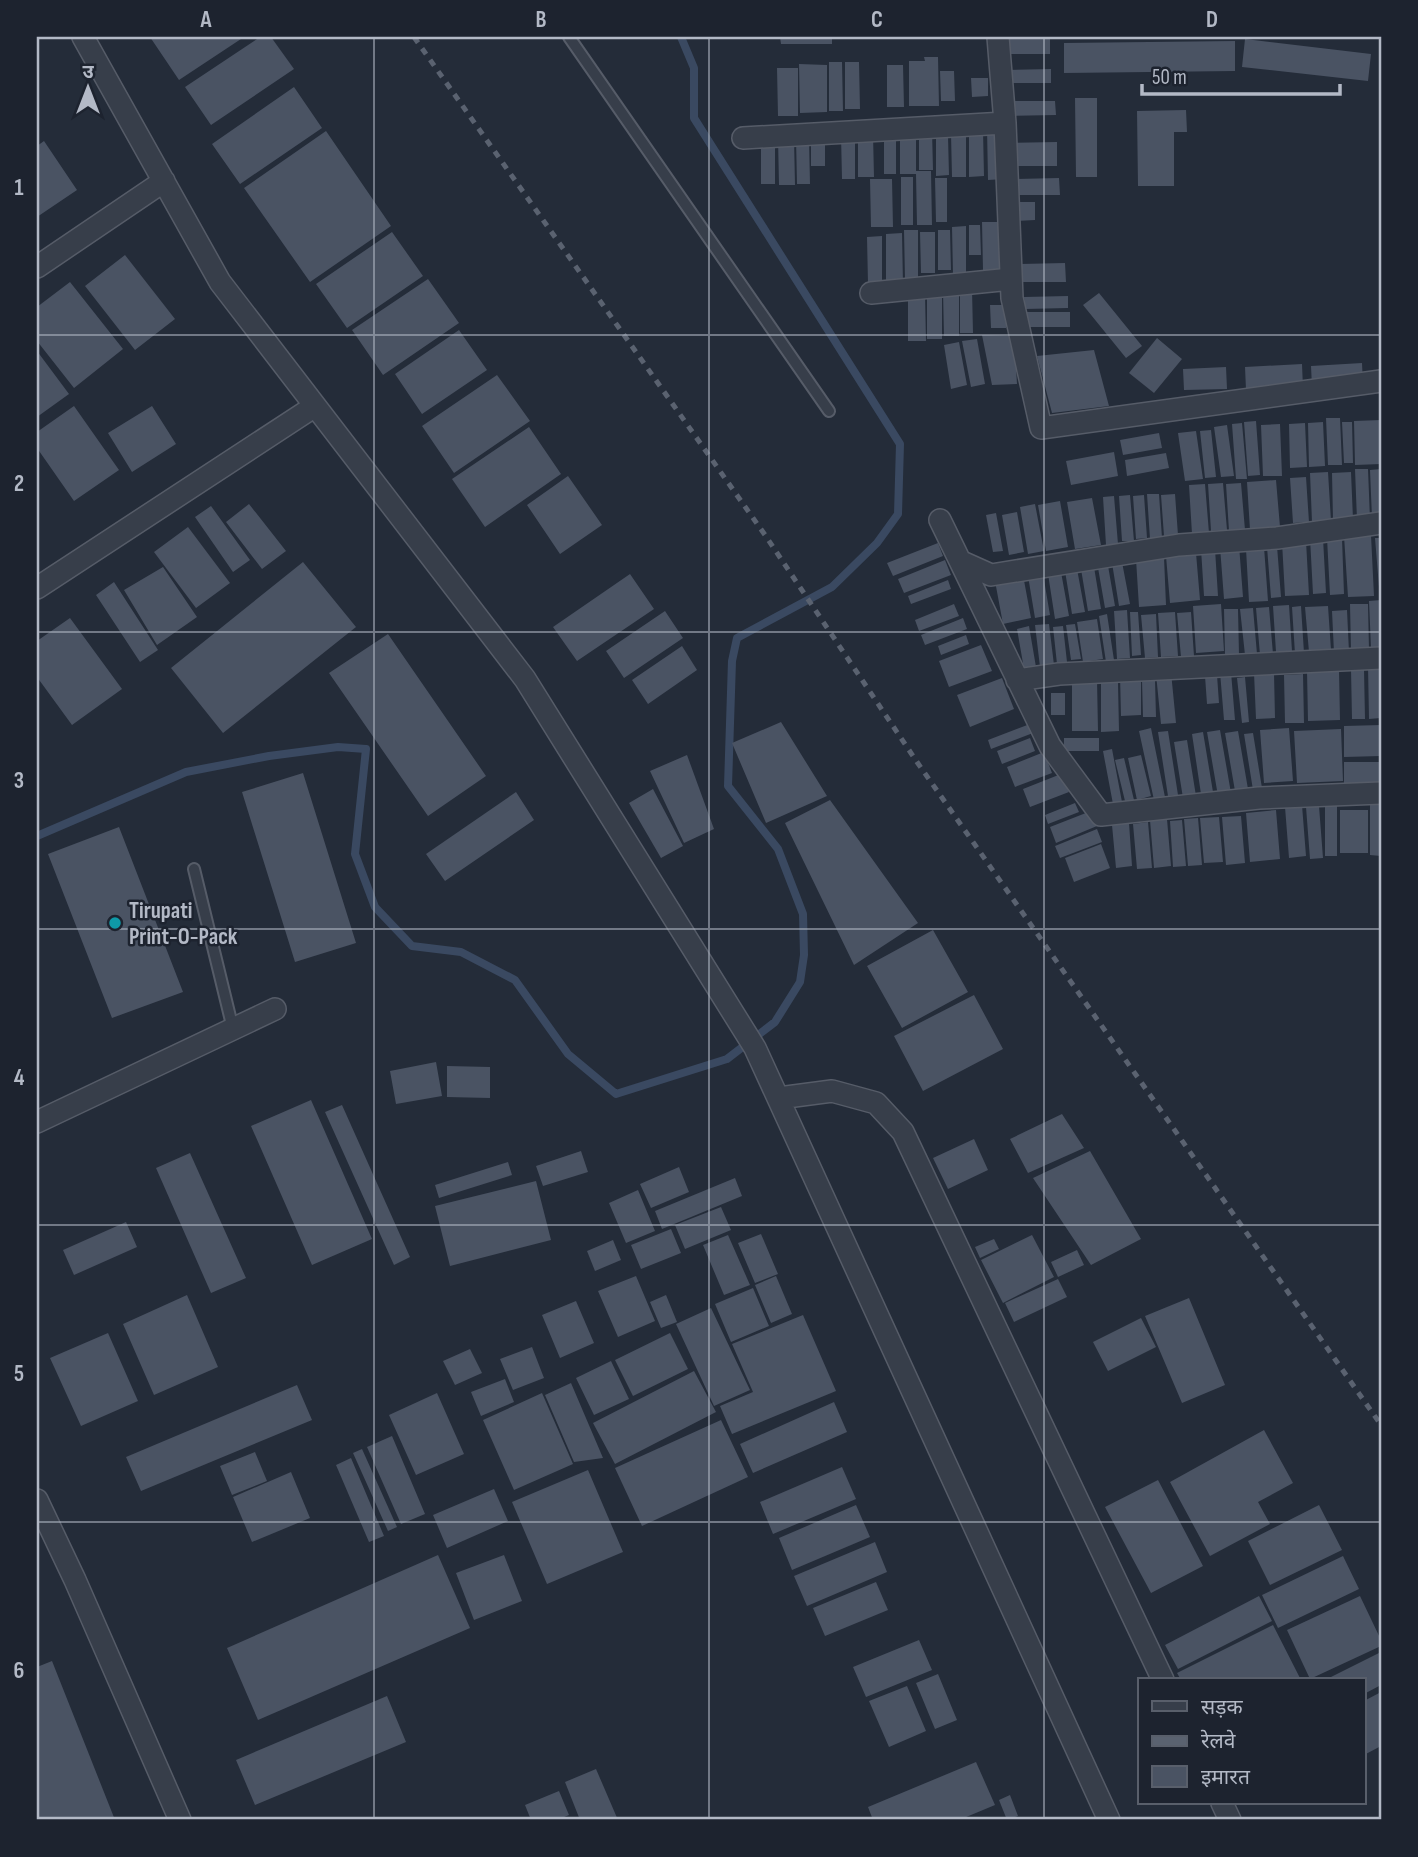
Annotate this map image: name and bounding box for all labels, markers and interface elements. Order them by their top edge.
text: A [200,6,213,34]
text: B [536,6,547,34]
text: C [871,6,883,34]
text: D [1206,6,1218,34]
north arrow [52,52,122,122]
scale bar [1142,52,1339,96]
text: उ [82,61,94,84]
text: 50 m [1152,65,1187,90]
text: 1 [14,174,24,202]
text: 2 [14,470,24,498]
text: 3 [14,767,24,795]
place label: Tirupati Print-O-Pack [129,897,238,951]
marker: Tirupati Print-O-Pack [107,915,123,931]
text: 4 [14,1064,25,1092]
text: 5 [14,1360,24,1388]
text: 6 [14,1657,24,1685]
legend [1138,1678,1366,1804]
text: सड़क [1201,1695,1243,1720]
text: रेलवे [1200,1729,1236,1754]
text: इमारत [1201,1765,1251,1790]

